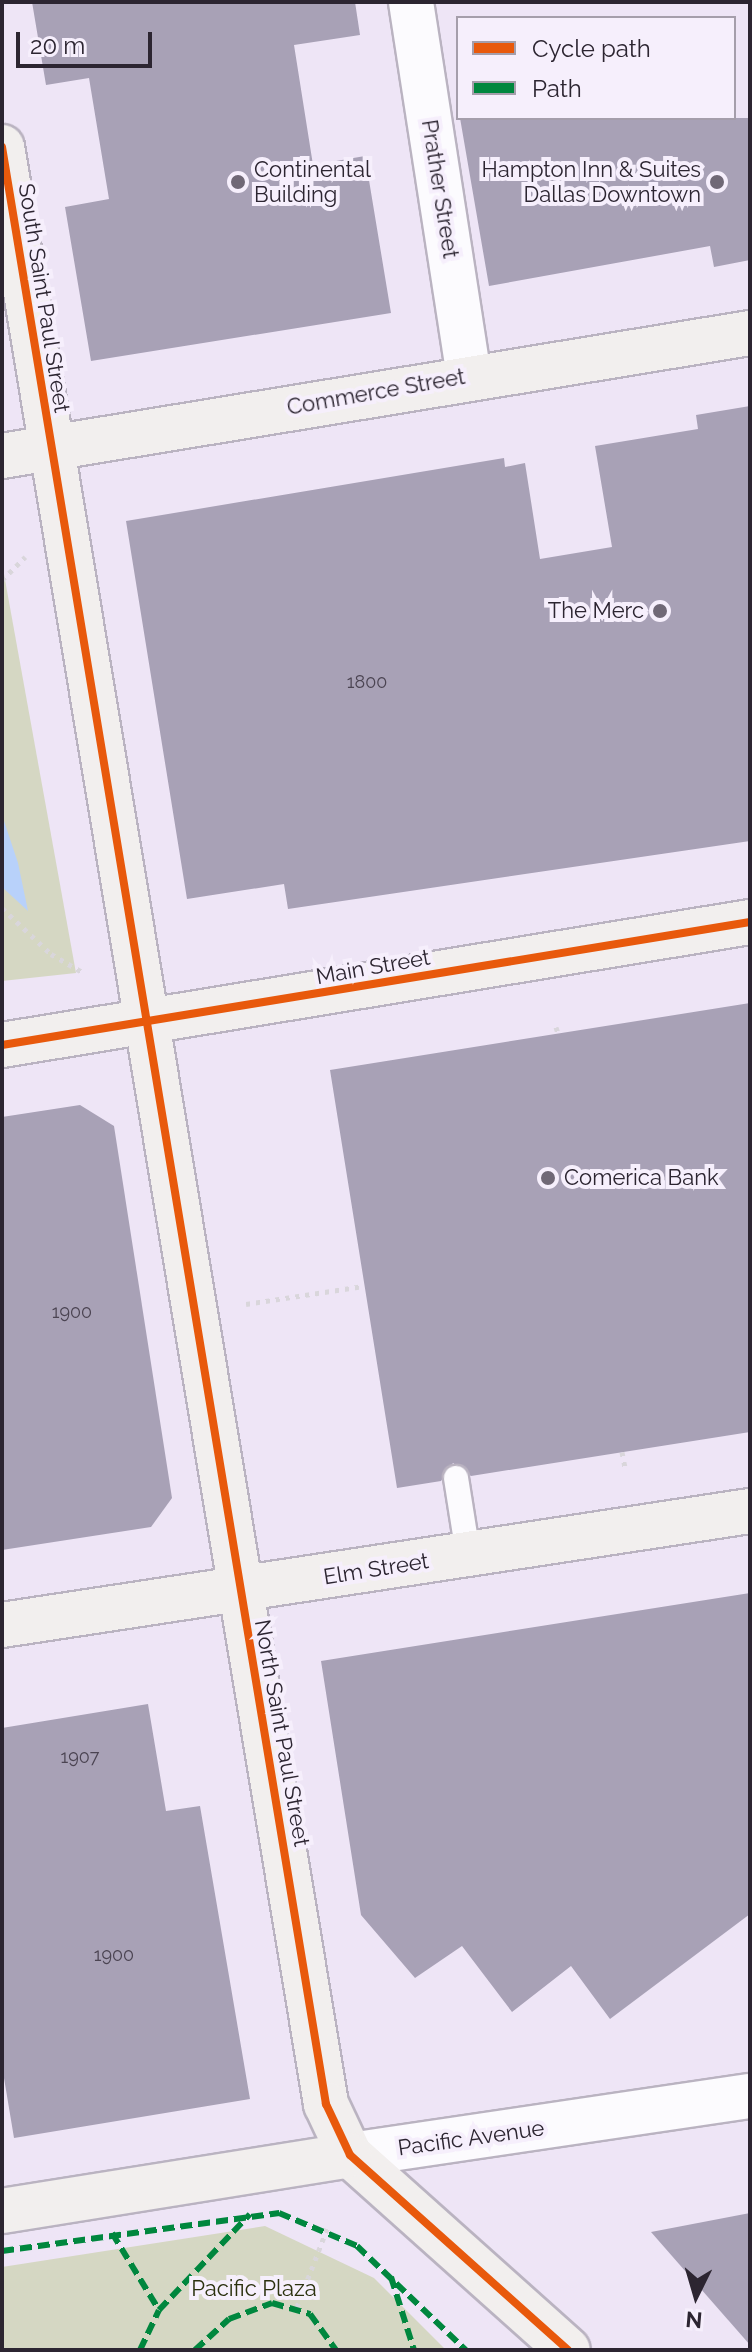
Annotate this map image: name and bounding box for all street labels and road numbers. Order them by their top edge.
street label: Prather Street [416,117,464,261]
street label: South Saint Paul Street [13,181,75,415]
street label: Commerce Street [285,363,467,421]
street label: Main Street [314,944,432,990]
street label: Elm Street [321,1548,431,1590]
street label: North Saint Paul Street [249,1617,315,1849]
street label: Pacific Avenue [396,2115,546,2161]

